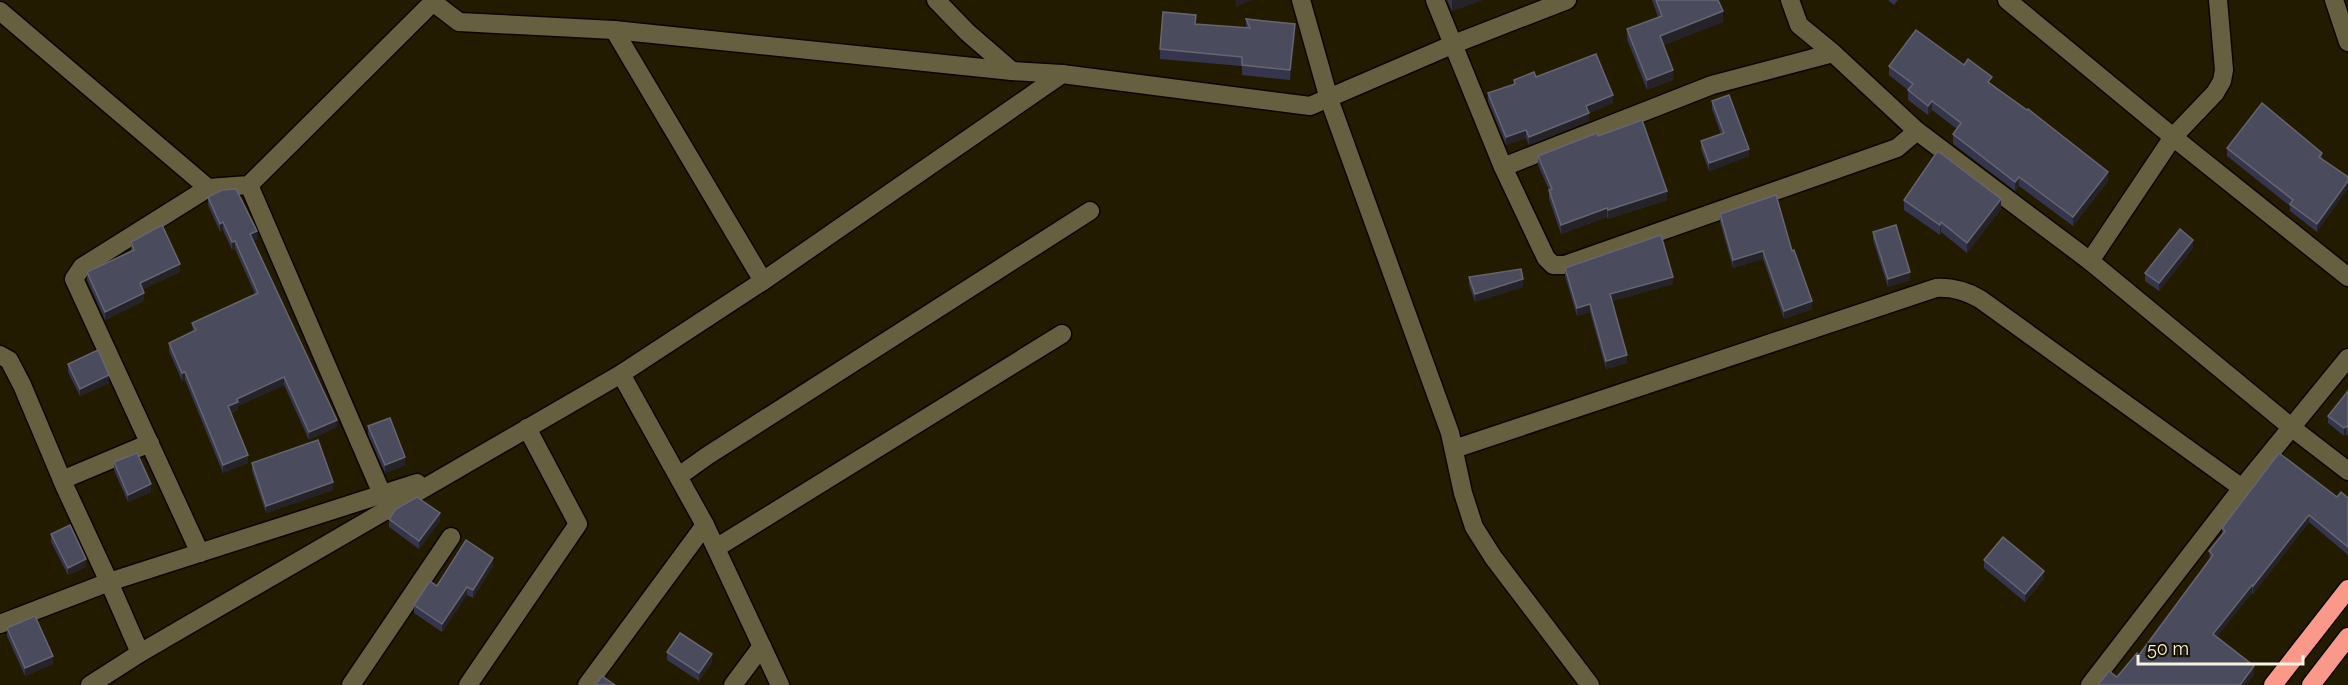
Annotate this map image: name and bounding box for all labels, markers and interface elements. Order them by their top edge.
scale bar [2138,628,2303,666]
text: 50 m [2147,638,2189,659]

